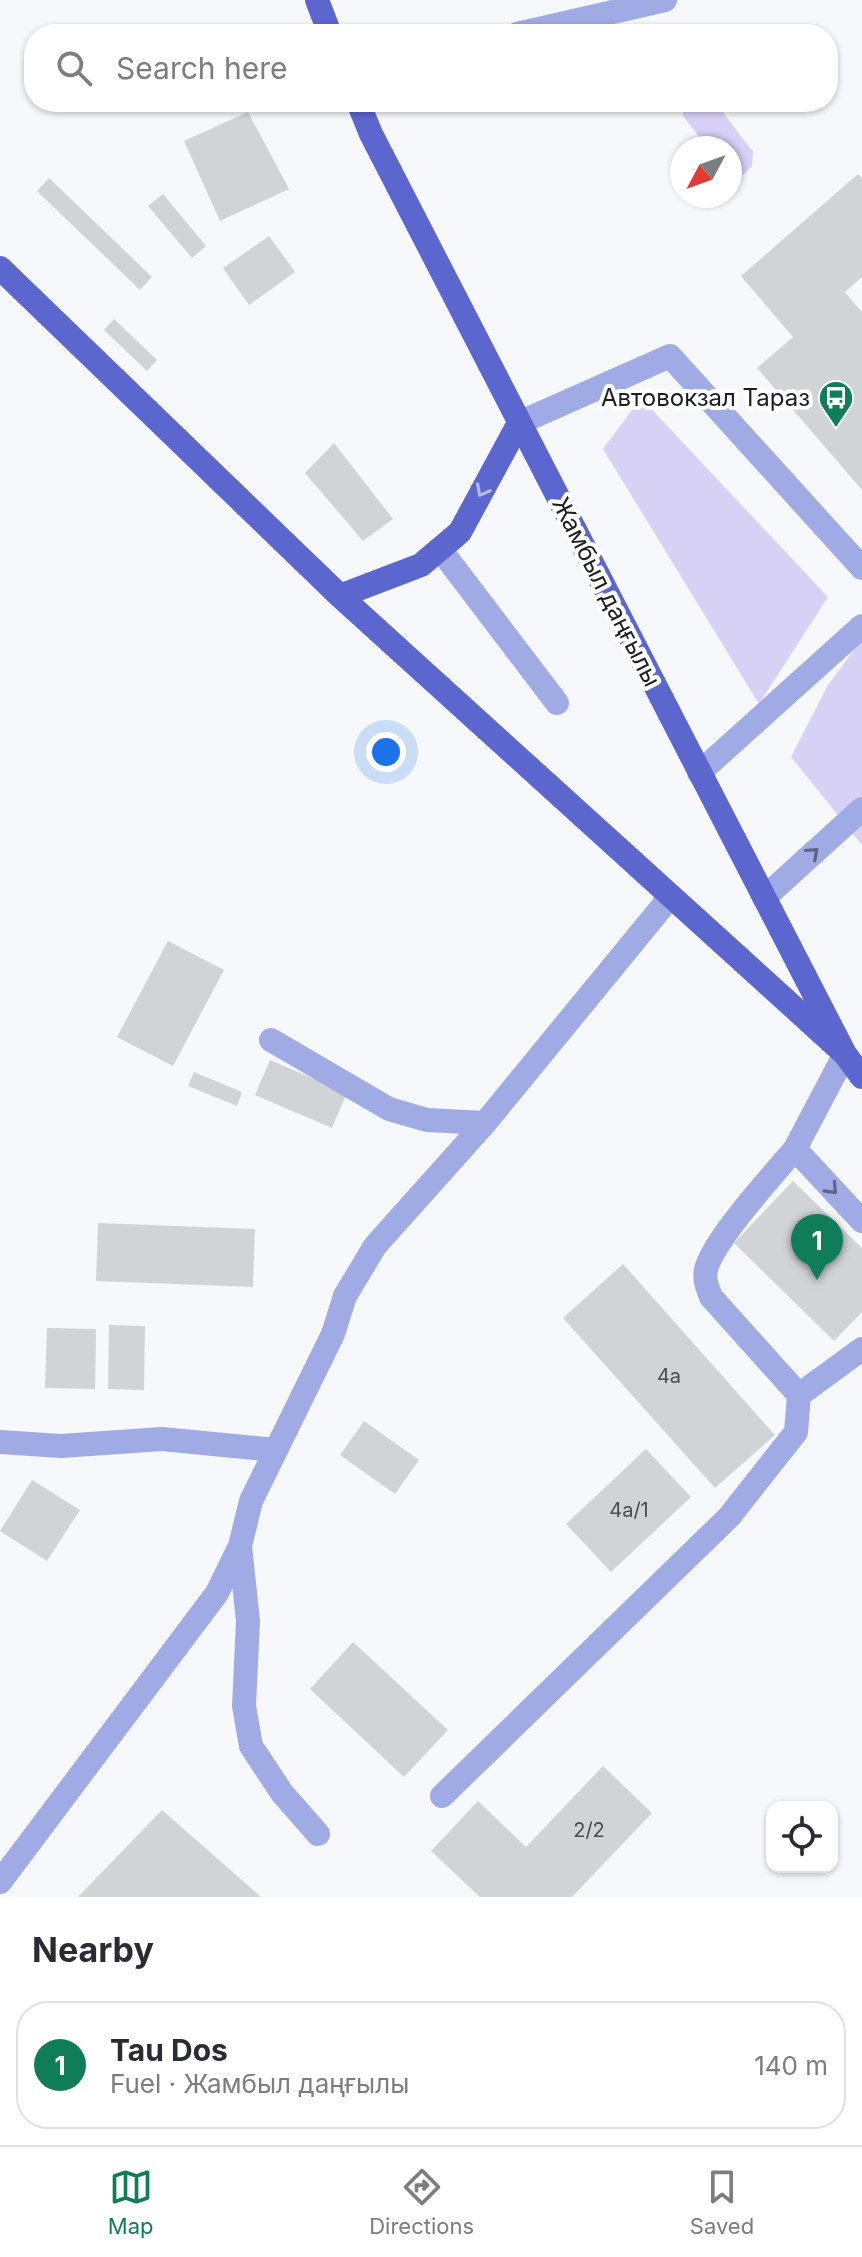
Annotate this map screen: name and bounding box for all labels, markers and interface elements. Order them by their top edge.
search box [24,24,838,112]
icon: search [52,46,96,90]
text: Search here [116,50,288,86]
north arrow [670,136,742,208]
bus stop icon: Автовокзал Тараз [817,379,855,429]
place label: Автовокзал Тараз [601,383,810,412]
one-way arrow [476,482,492,497]
street label: Жамбыл даңғылы [546,492,667,691]
your location [366,732,406,772]
one-way arrow [804,848,818,863]
one-way arrow [823,1180,838,1194]
pin: 1 [791,1214,843,1280]
house number: 4а [657,1364,681,1388]
house number: 4а/1 [609,1498,649,1522]
map controls [766,1801,838,1873]
button: locate [766,1801,838,1873]
house number: 2/2 [573,1818,605,1842]
text: Nearby [32,1929,154,1970]
text: Tau Dos [110,2032,228,2068]
text: 1 [54,2050,66,2081]
text: 140 m [754,2050,828,2081]
text: Fuel · Жамбыл даңғылы [110,2068,409,2099]
tab: Map [108,2165,154,2239]
tab: Directions [369,2165,474,2239]
tab: Saved [690,2165,754,2239]

